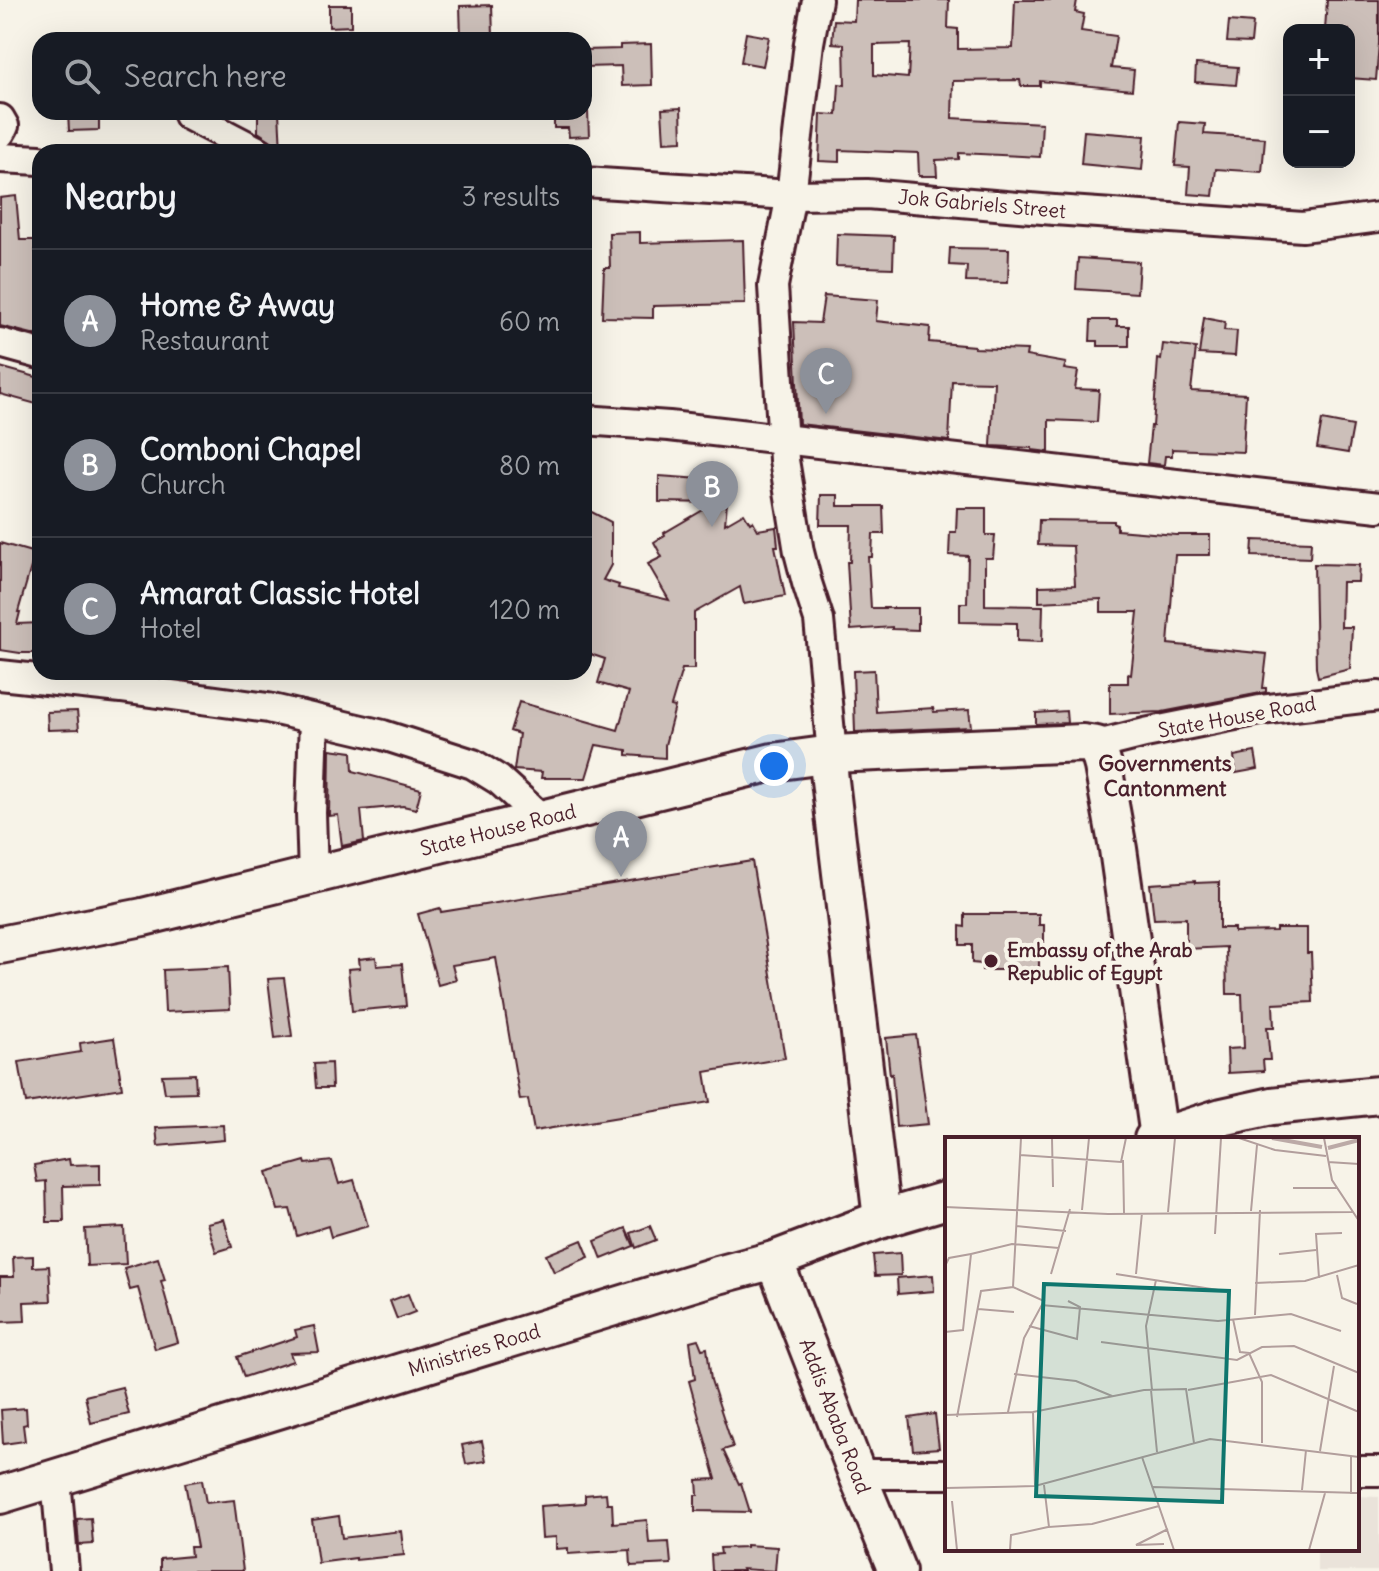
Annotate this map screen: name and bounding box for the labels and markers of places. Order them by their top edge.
pin: C [800,348,852,414]
pin: B [686,461,738,527]
pin: A [595,811,647,877]
place label: Embassy of the Arab Republic of Egypt [1007,937,1192,985]
marker: Embassy of the Arab Republic of Egypt [982,952,1000,970]

